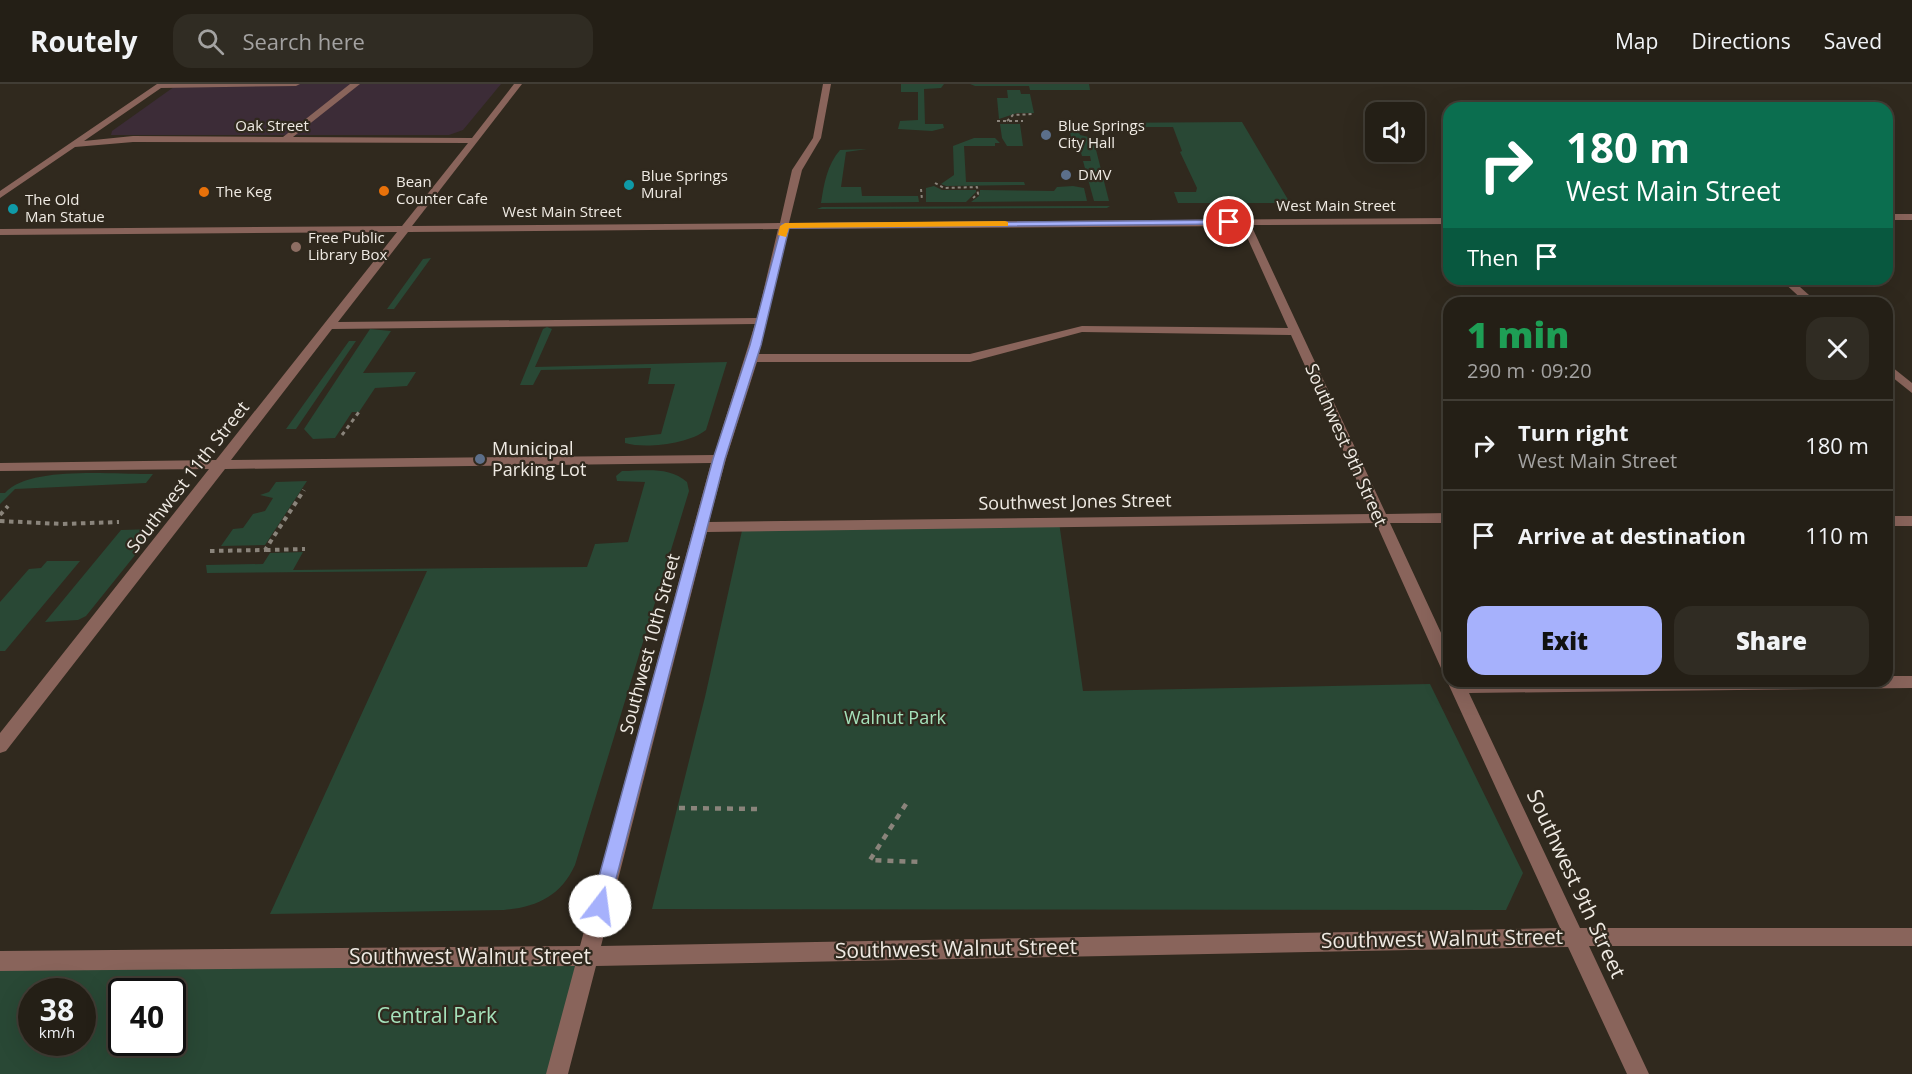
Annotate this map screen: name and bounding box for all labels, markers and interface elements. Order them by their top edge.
search box [173,14,593,68]
text: Routely [30,22,137,60]
icon: search [194,25,227,58]
text: Search here [242,26,365,56]
text: Map [1615,27,1658,55]
text: Directions [1691,27,1791,55]
text: Saved [1824,27,1882,55]
map controls [1365,102,1425,162]
button: sound [1365,102,1425,162]
street label: Oak Street [235,115,309,135]
place label: Blue Springs City Hall [1058,115,1145,152]
text: 180 m [1566,118,1690,175]
icon: right [1467,126,1545,204]
marker: Blue Springs City Hall [1039,128,1053,142]
place label: DMV [1078,164,1111,184]
place label: Blue Springs Mural [641,165,728,202]
marker: DMV [1059,168,1073,182]
place label: Bean Counter Cafe [396,171,488,208]
text: West Main Street [1566,172,1781,209]
marker: Blue Springs Mural [622,178,636,192]
place label: The Keg [216,181,272,201]
marker: Bean Counter Cafe [377,184,391,198]
marker: The Keg [197,185,211,199]
place label: The Old Man Statue [25,189,105,226]
street label: West Main Street [1276,195,1396,215]
pin [1203,196,1254,247]
street label: West Main Street [502,201,622,221]
marker: The Old Man Statue [6,202,20,216]
icon: arrive [1212,205,1245,238]
place label: Free Public Library Box [308,227,388,264]
marker: Free Public Library Box [289,240,303,254]
icon: arrive [1530,240,1563,273]
text: Then [1467,242,1518,272]
text: 1 min [1467,310,1569,359]
button: close [1806,317,1869,380]
text: 290 m · 09:20 [1467,357,1592,384]
street label: Southwest 9th Street [1300,359,1394,530]
street label: Southwest 11th Street [121,396,254,557]
text: Turn right [1518,417,1629,447]
icon: right [1467,429,1500,462]
text: 180 m [1805,430,1869,460]
place label: Municipal Parking Lot [492,436,586,481]
text: West Main Street [1518,447,1677,474]
marker: Municipal Parking Lot [473,452,487,466]
street label: Southwest Jones Street [978,487,1172,515]
icon: arrive [1467,519,1500,552]
text: Arrive at destination [1518,520,1746,550]
text: 110 m [1805,520,1869,550]
street label: Southwest 10th Street [613,551,685,737]
button: Exit [1467,606,1662,675]
button: Share [1674,606,1869,675]
park label: Walnut Park [844,705,947,729]
street label: Southwest 9th Street [1521,785,1633,982]
position arrow [568,874,632,938]
street label: Southwest Walnut Street [1321,922,1563,954]
street label: Southwest Walnut Street [835,932,1077,964]
street label: Southwest Walnut Street [349,942,591,970]
speed limit sign: 40 [108,978,186,1056]
text: 38 [40,989,74,1030]
park label: Central Park [377,1001,497,1029]
text: km/h [39,1022,75,1042]

